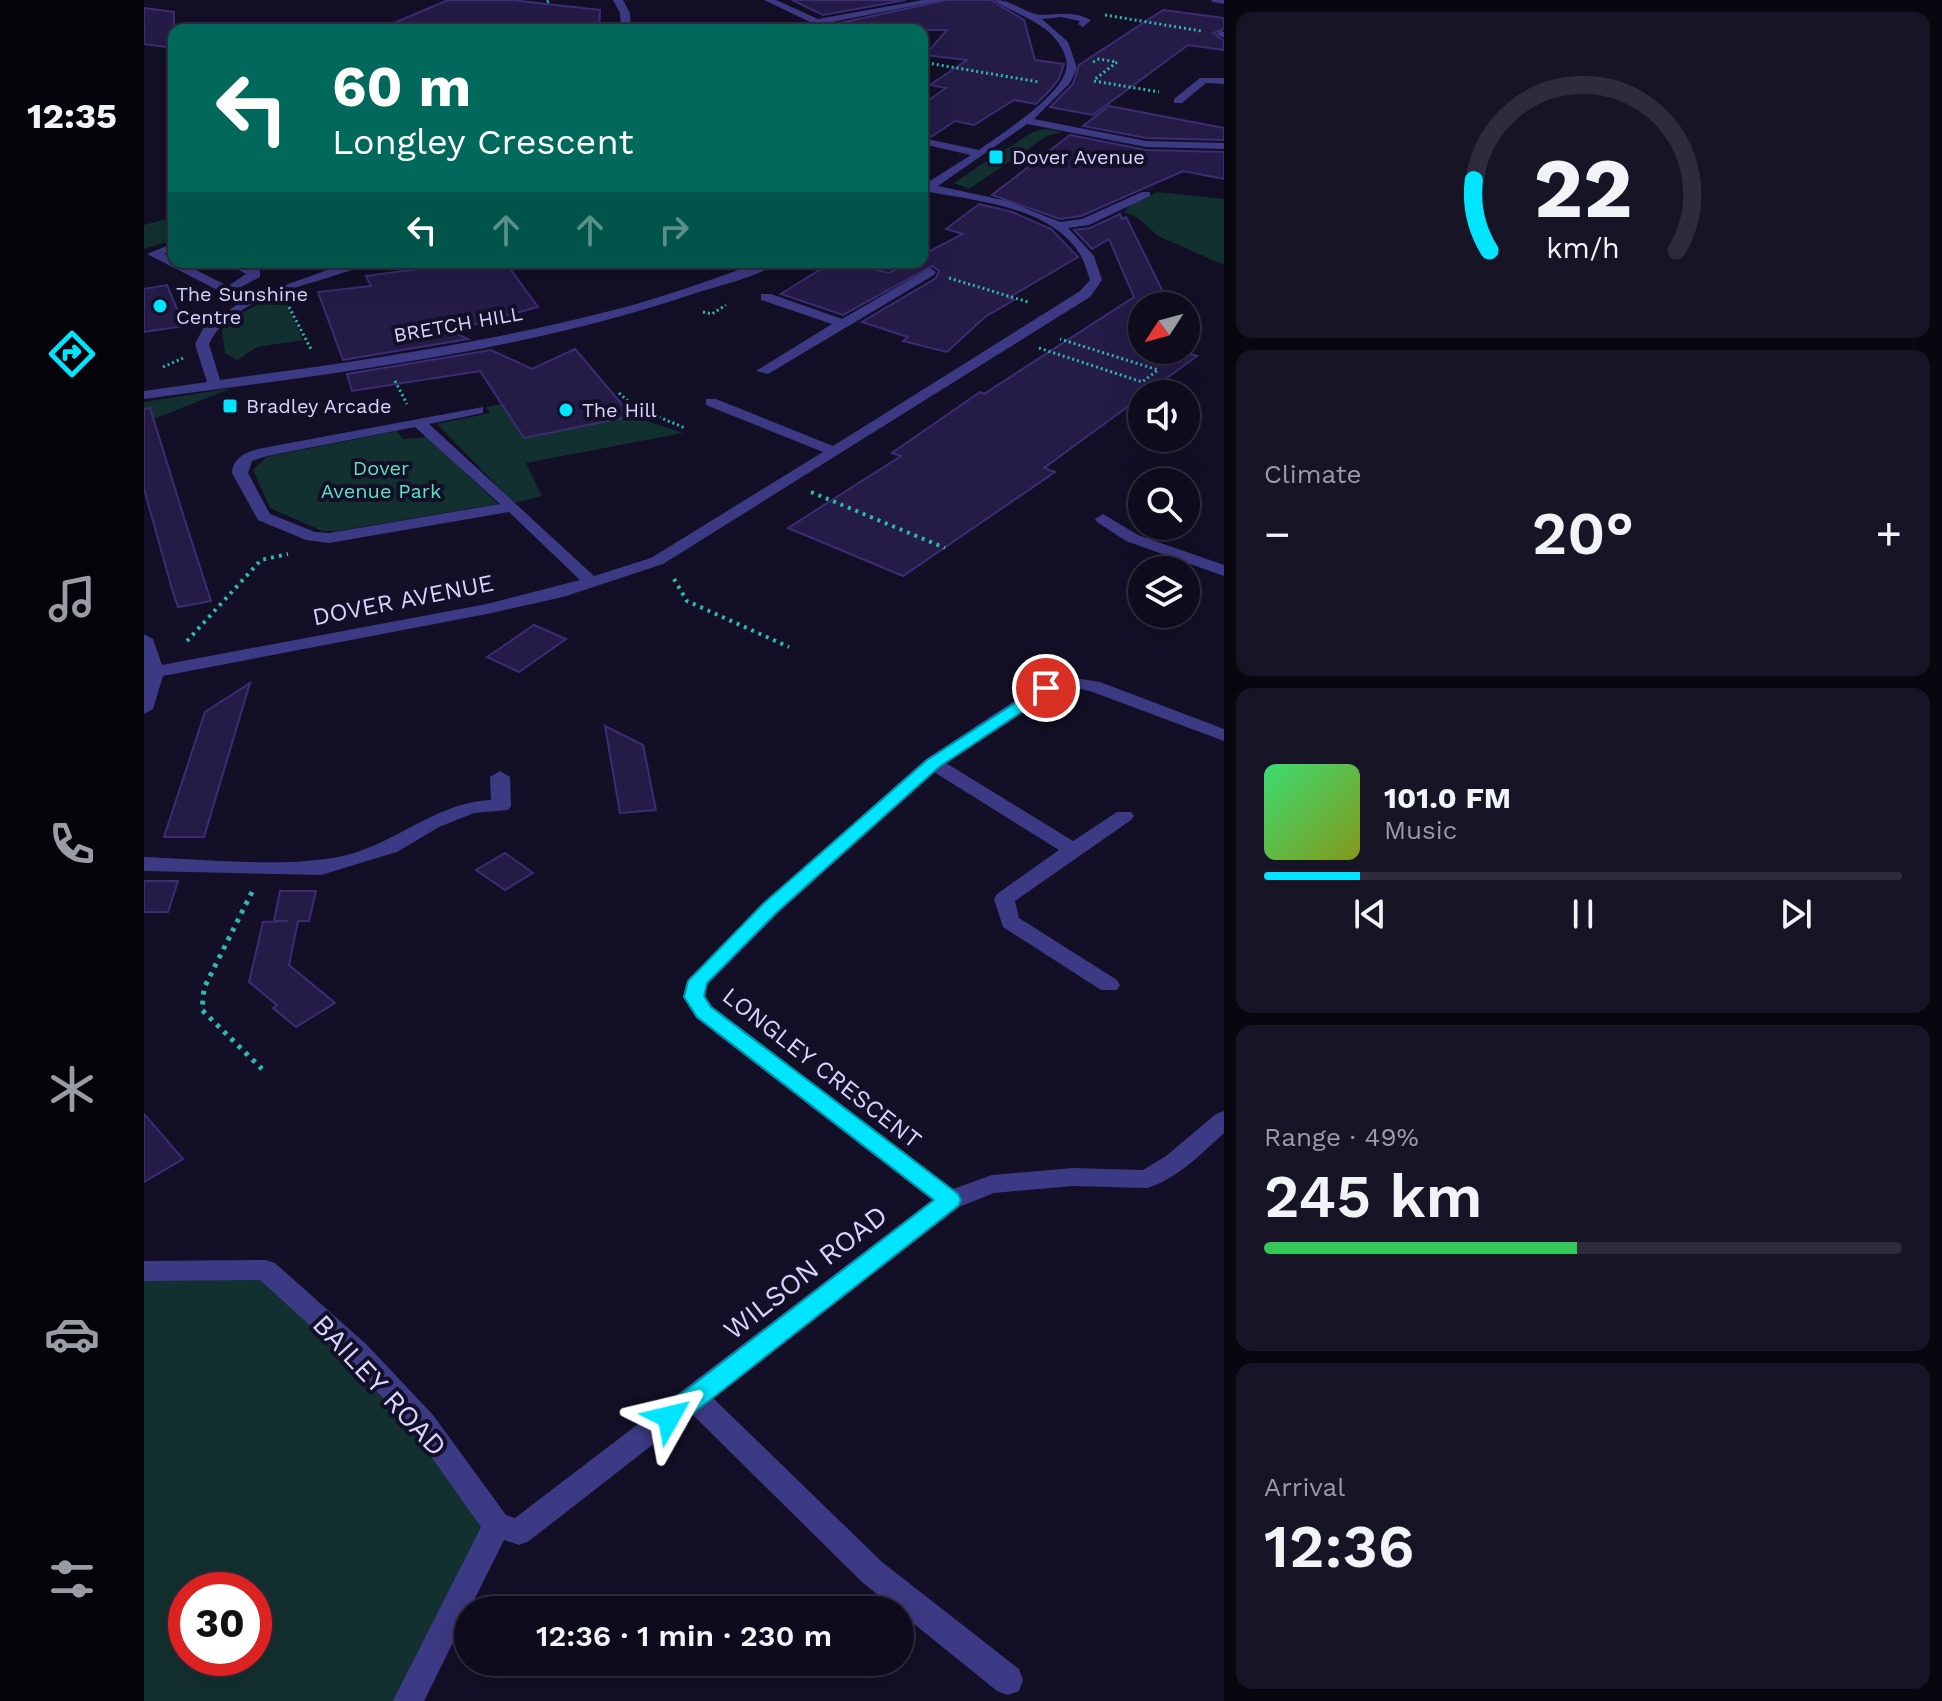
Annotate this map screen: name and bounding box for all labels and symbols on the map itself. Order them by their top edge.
place label: Dover Avenue [1012,145,1145,169]
marker: Dover Avenue [987,148,1005,166]
place label: The Sunshine Centre [176,282,308,329]
north arrow [1128,292,1200,364]
marker: The Sunshine Centre [151,297,169,315]
street label: BRETCH HILL [392,301,524,347]
place label: Bradley Arcade [246,394,391,418]
marker: Bradley Arcade [221,397,239,415]
place label: The Hill [582,398,657,422]
marker: The Hill [557,401,575,419]
park label: Dover Avenue Park [321,456,441,503]
street label: DOVER AVENUE [310,569,496,631]
pin [1012,654,1080,722]
street label: LONGLEY CRESCENT [717,982,927,1154]
street label: WILSON ROAD [717,1198,894,1346]
street label: BAILEY ROAD [306,1308,453,1463]
position arrow [627,1375,711,1459]
speed limit sign: 30 [168,1572,272,1676]

